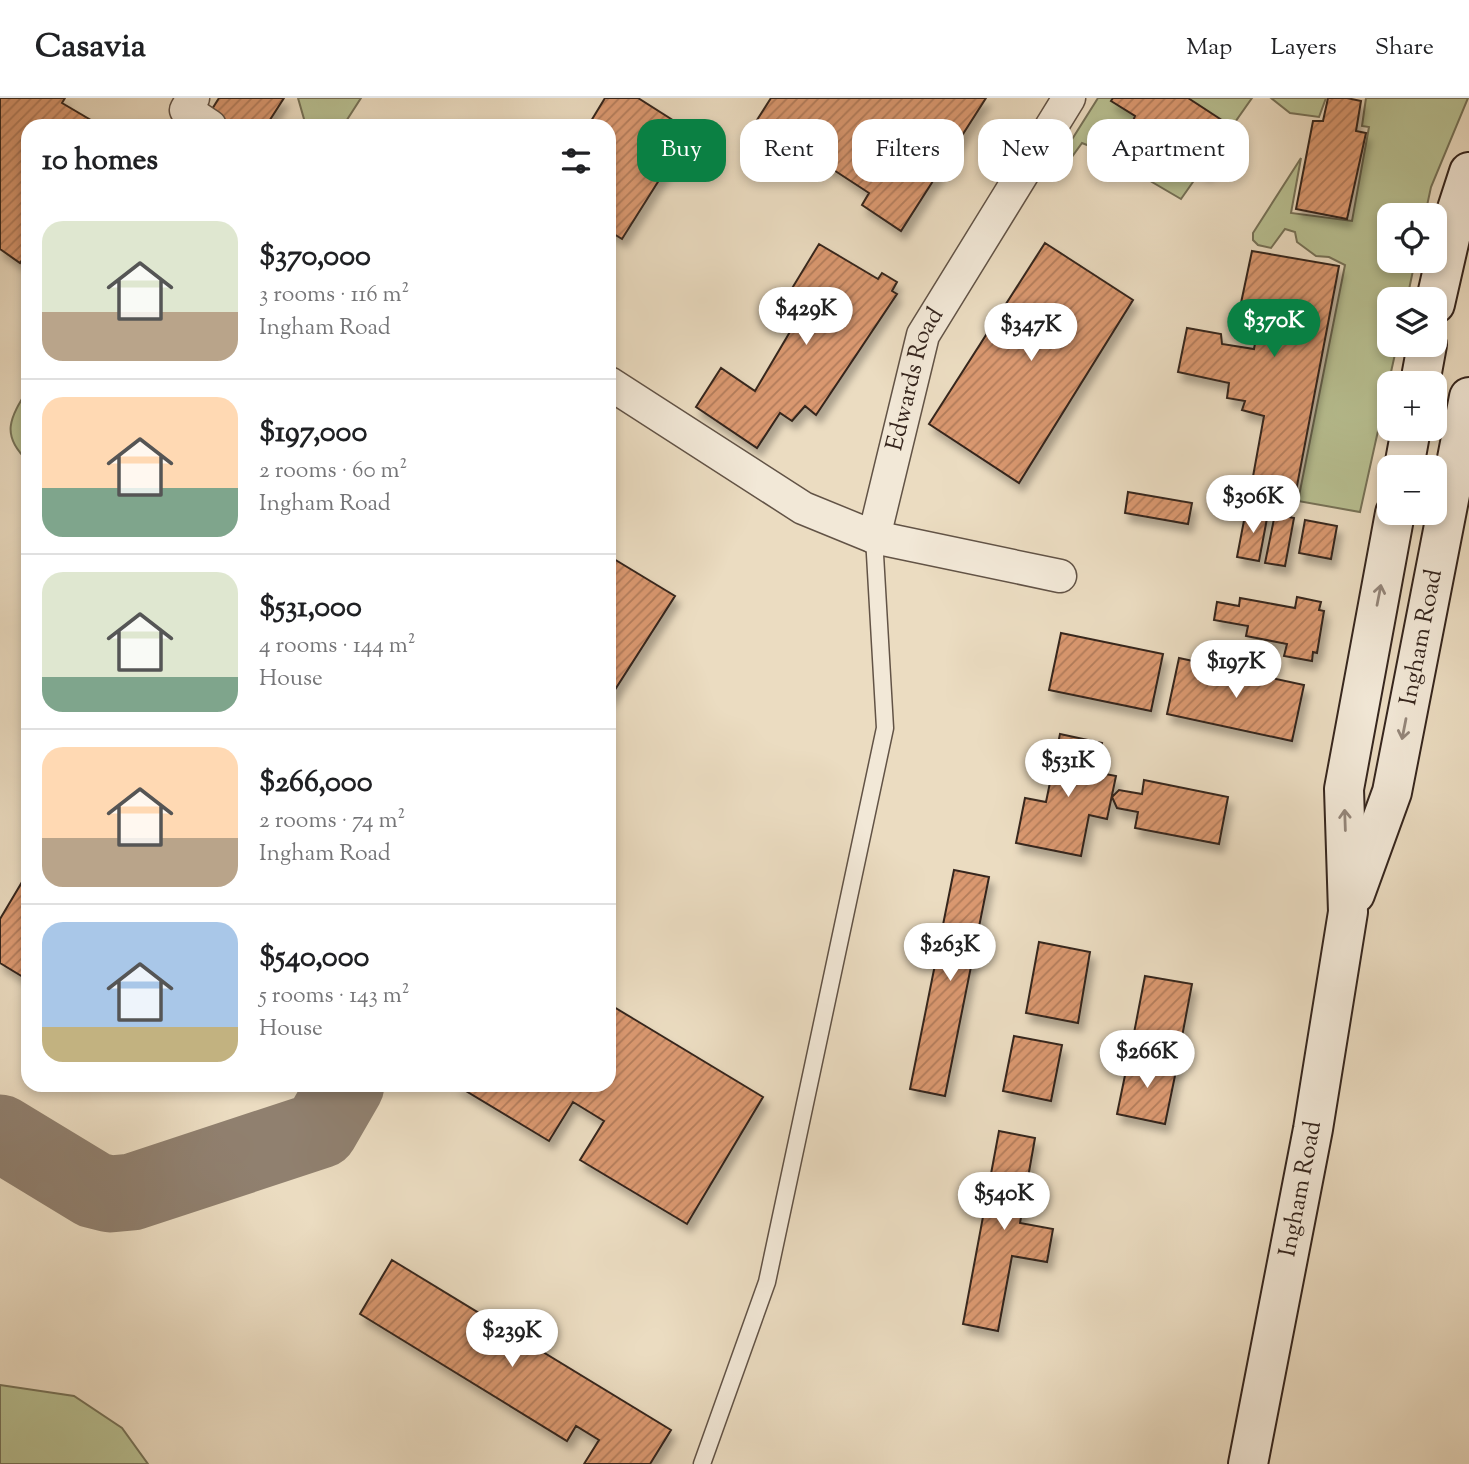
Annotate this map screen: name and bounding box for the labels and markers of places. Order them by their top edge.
pin: $429K [757,288,855,347]
pin: $370K [1225,300,1323,359]
pin: $347K [982,303,1080,363]
pin: $306K [1204,476,1302,535]
pin: $197K [1187,640,1285,700]
pin: $531K [1019,740,1117,799]
pin: $263K [901,924,999,983]
pin: $266K [1098,1030,1196,1090]
pin: $540K [955,1172,1053,1232]
pin: $239K [463,1310,561,1369]

